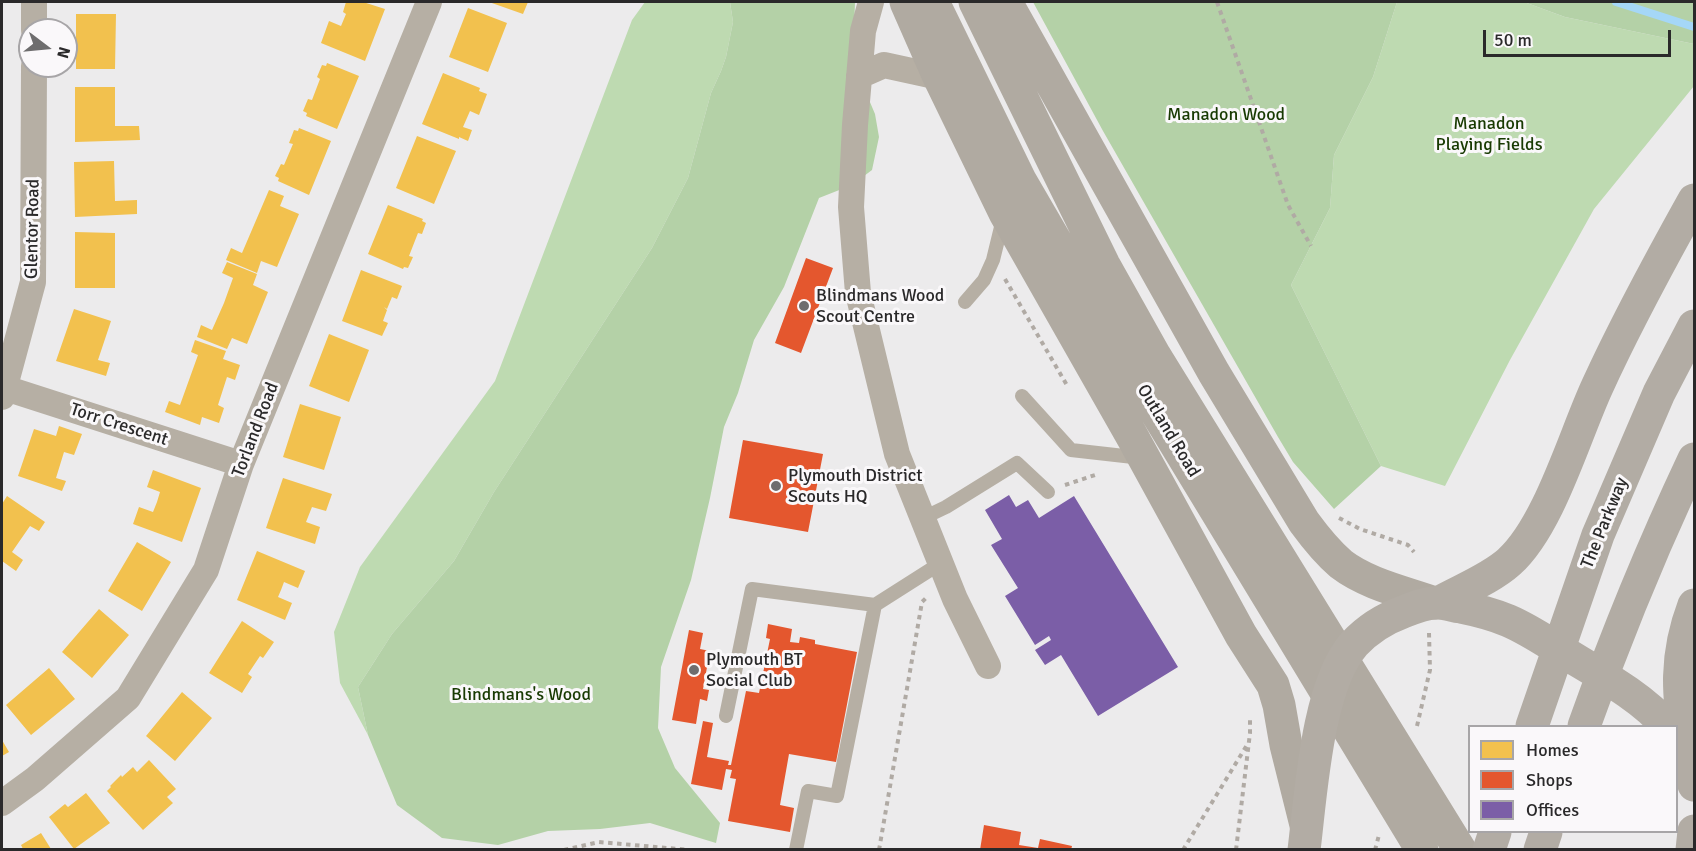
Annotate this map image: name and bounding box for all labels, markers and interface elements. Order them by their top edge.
north arrow [18,18,78,78]
scale bar [1486,18,1674,56]
text: 50 m [1494,29,1532,51]
text: N [52,44,75,61]
park label: Manadon Wood [1167,104,1285,126]
park label: Manadon Playing Fields [1435,113,1543,156]
street label: Glentor Road [21,179,45,279]
place label: Blindmans Wood Scout Centre [816,285,944,328]
marker: Blindmans Wood Scout Centre [797,299,811,313]
street label: Torland Road [228,380,284,480]
street label: Outland Road [1132,381,1204,481]
street label: Torr Crescent [67,399,171,451]
place label: Plymouth District Scouts HQ [788,465,923,508]
street label: The Parkway [1577,474,1633,572]
marker: Plymouth District Scouts HQ [769,479,783,493]
place label: Plymouth BT Social Club [706,649,803,692]
marker: Plymouth BT Social Club [687,663,701,677]
park label: Blindmans's Wood [451,684,591,706]
legend [1468,725,1678,833]
text: Homes [1526,739,1579,761]
text: Shops [1526,769,1573,791]
text: Offices [1526,799,1579,821]

